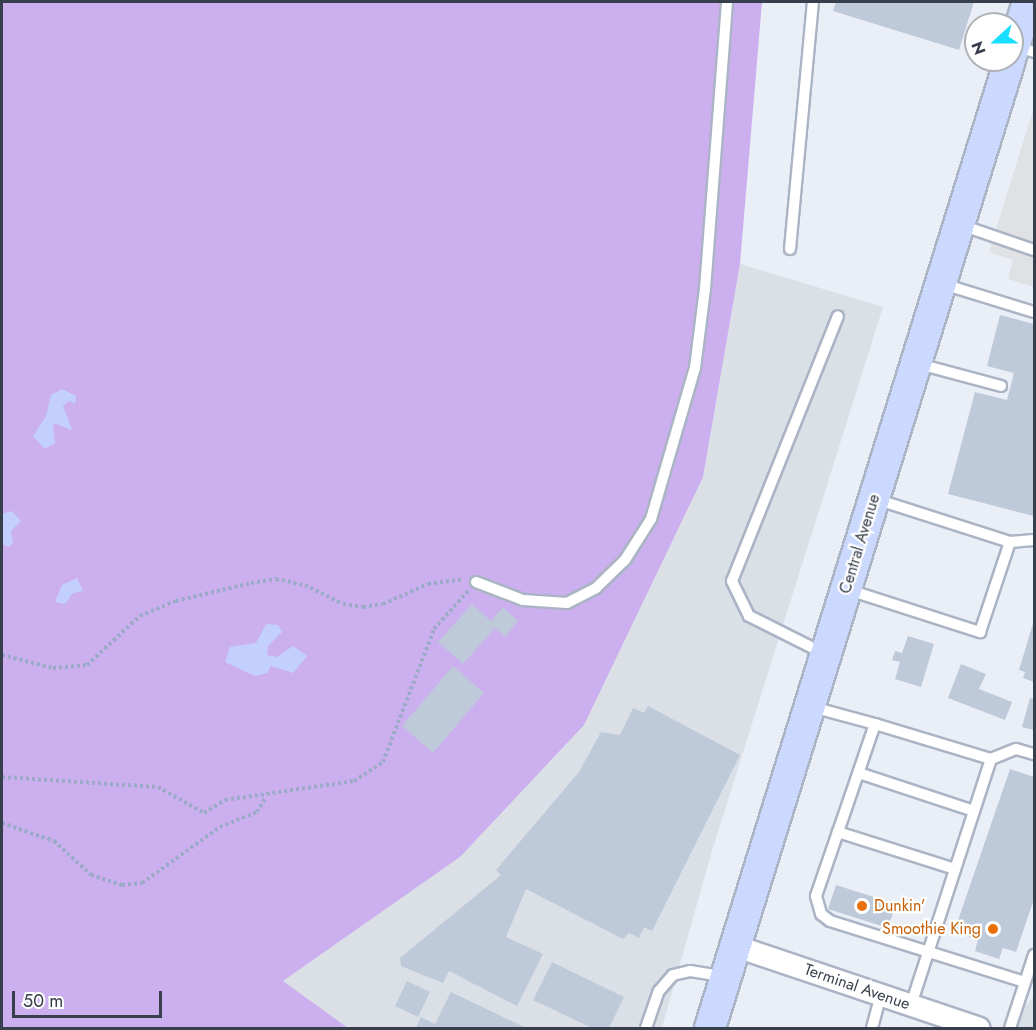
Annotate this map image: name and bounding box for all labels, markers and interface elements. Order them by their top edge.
north arrow [964,12,1024,72]
text: N [966,38,992,58]
street label: Central Avenue [836,492,884,596]
place label: Dunkin' [874,896,925,916]
marker: Dunkin' [855,899,869,913]
place label: Smoothie King [882,919,981,939]
marker: Smoothie King [986,922,1000,936]
street label: Terminal Avenue [802,960,912,1014]
scale bar [15,979,165,1017]
text: 50 m [23,988,63,1014]

